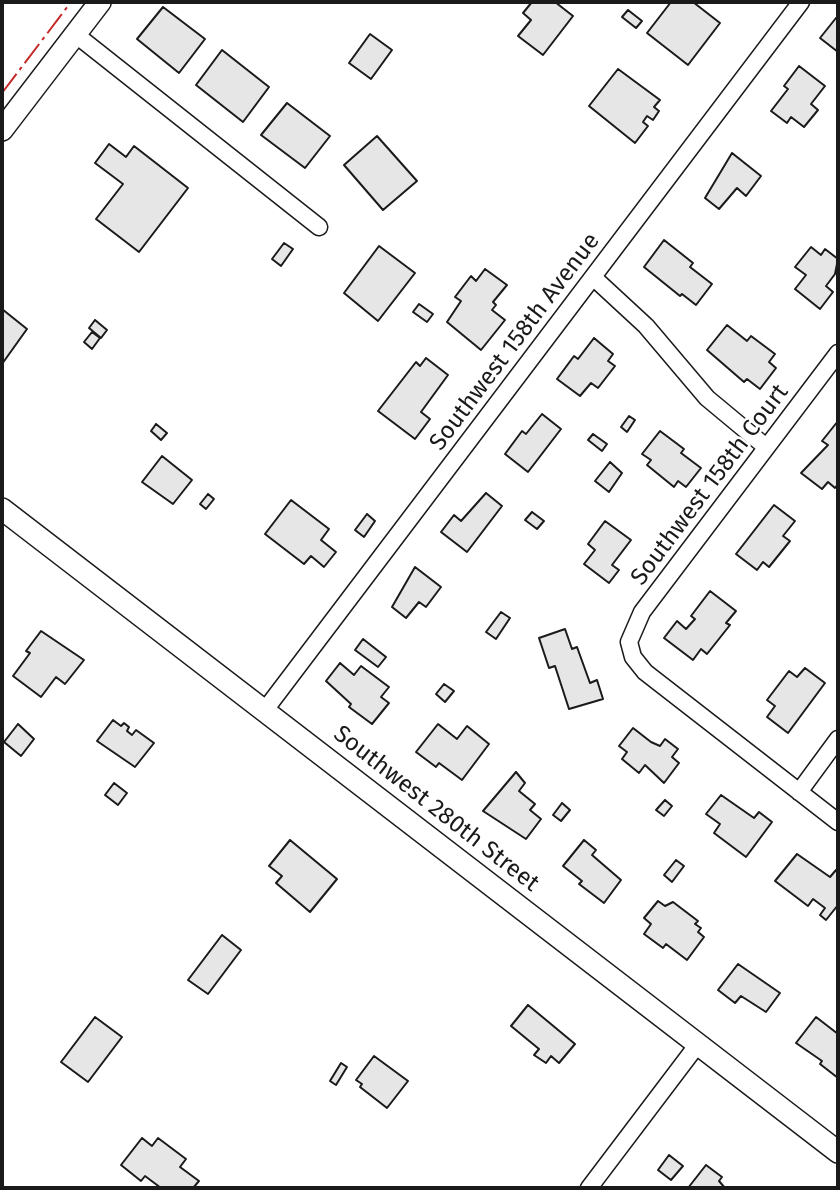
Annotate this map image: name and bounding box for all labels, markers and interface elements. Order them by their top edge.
street label: Southwest 158th Avenue [424,228,606,456]
street label: Southwest 158th Court [625,379,795,591]
street label: Southwest 280th Street [327,720,545,898]

